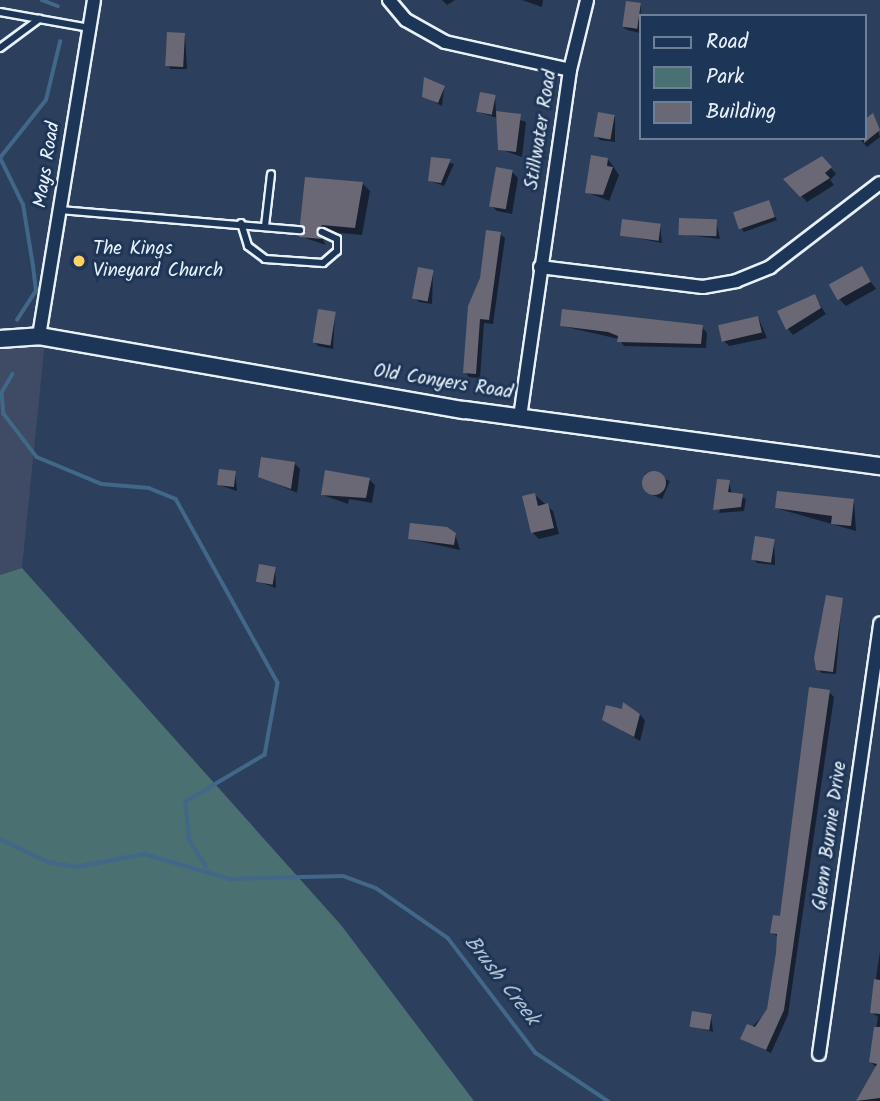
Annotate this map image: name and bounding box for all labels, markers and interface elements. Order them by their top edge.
legend [638,14,866,140]
text: Road [706,26,748,59]
text: Park [706,61,744,94]
street label: Stillwater Road [521,69,563,191]
text: Building [706,96,776,129]
street label: Mays Road [30,120,66,210]
place label: The Kings Vineyard Church [93,239,223,283]
marker: The Kings Vineyard Church [71,253,87,269]
street label: Old Conyers Road [372,361,514,405]
street label: Glenn Burnie Drive [809,760,853,912]
water label: Brush Creek [458,931,544,1031]

